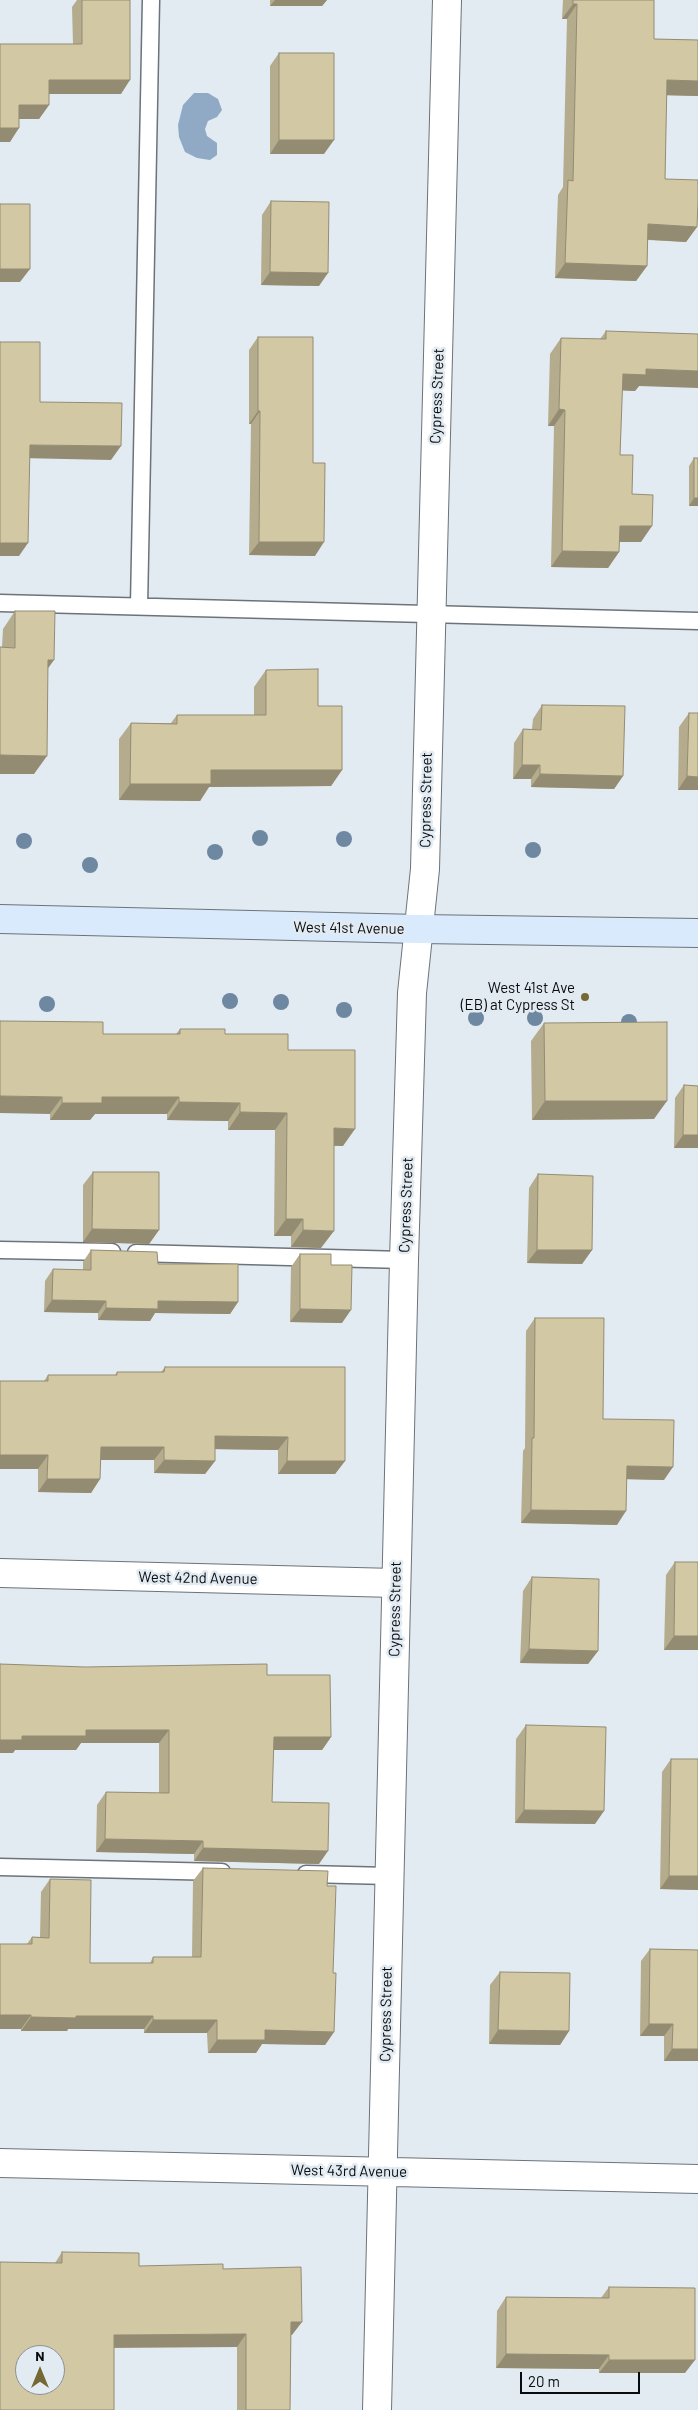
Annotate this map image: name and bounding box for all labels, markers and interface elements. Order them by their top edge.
street label: Cypress Street [426,348,448,444]
street label: Cypress Street [416,752,436,848]
street label: West 41st Avenue [293,918,405,938]
place label: West 41st Ave (EB) at Cypress St [461,979,575,1014]
marker: West 41st Ave (EB) at Cypress St [579,991,591,1003]
street label: Cypress Street [395,1157,417,1253]
street label: Cypress Street [385,1561,405,1657]
street label: West 42nd Avenue [138,1568,258,1588]
street label: Cypress Street [376,1966,396,2062]
street label: West 43rd Avenue [291,2161,407,2181]
north arrow [15,2345,65,2395]
text: N [35,2347,45,2364]
scale bar [523,2362,643,2394]
text: 20 m [528,2372,560,2390]

